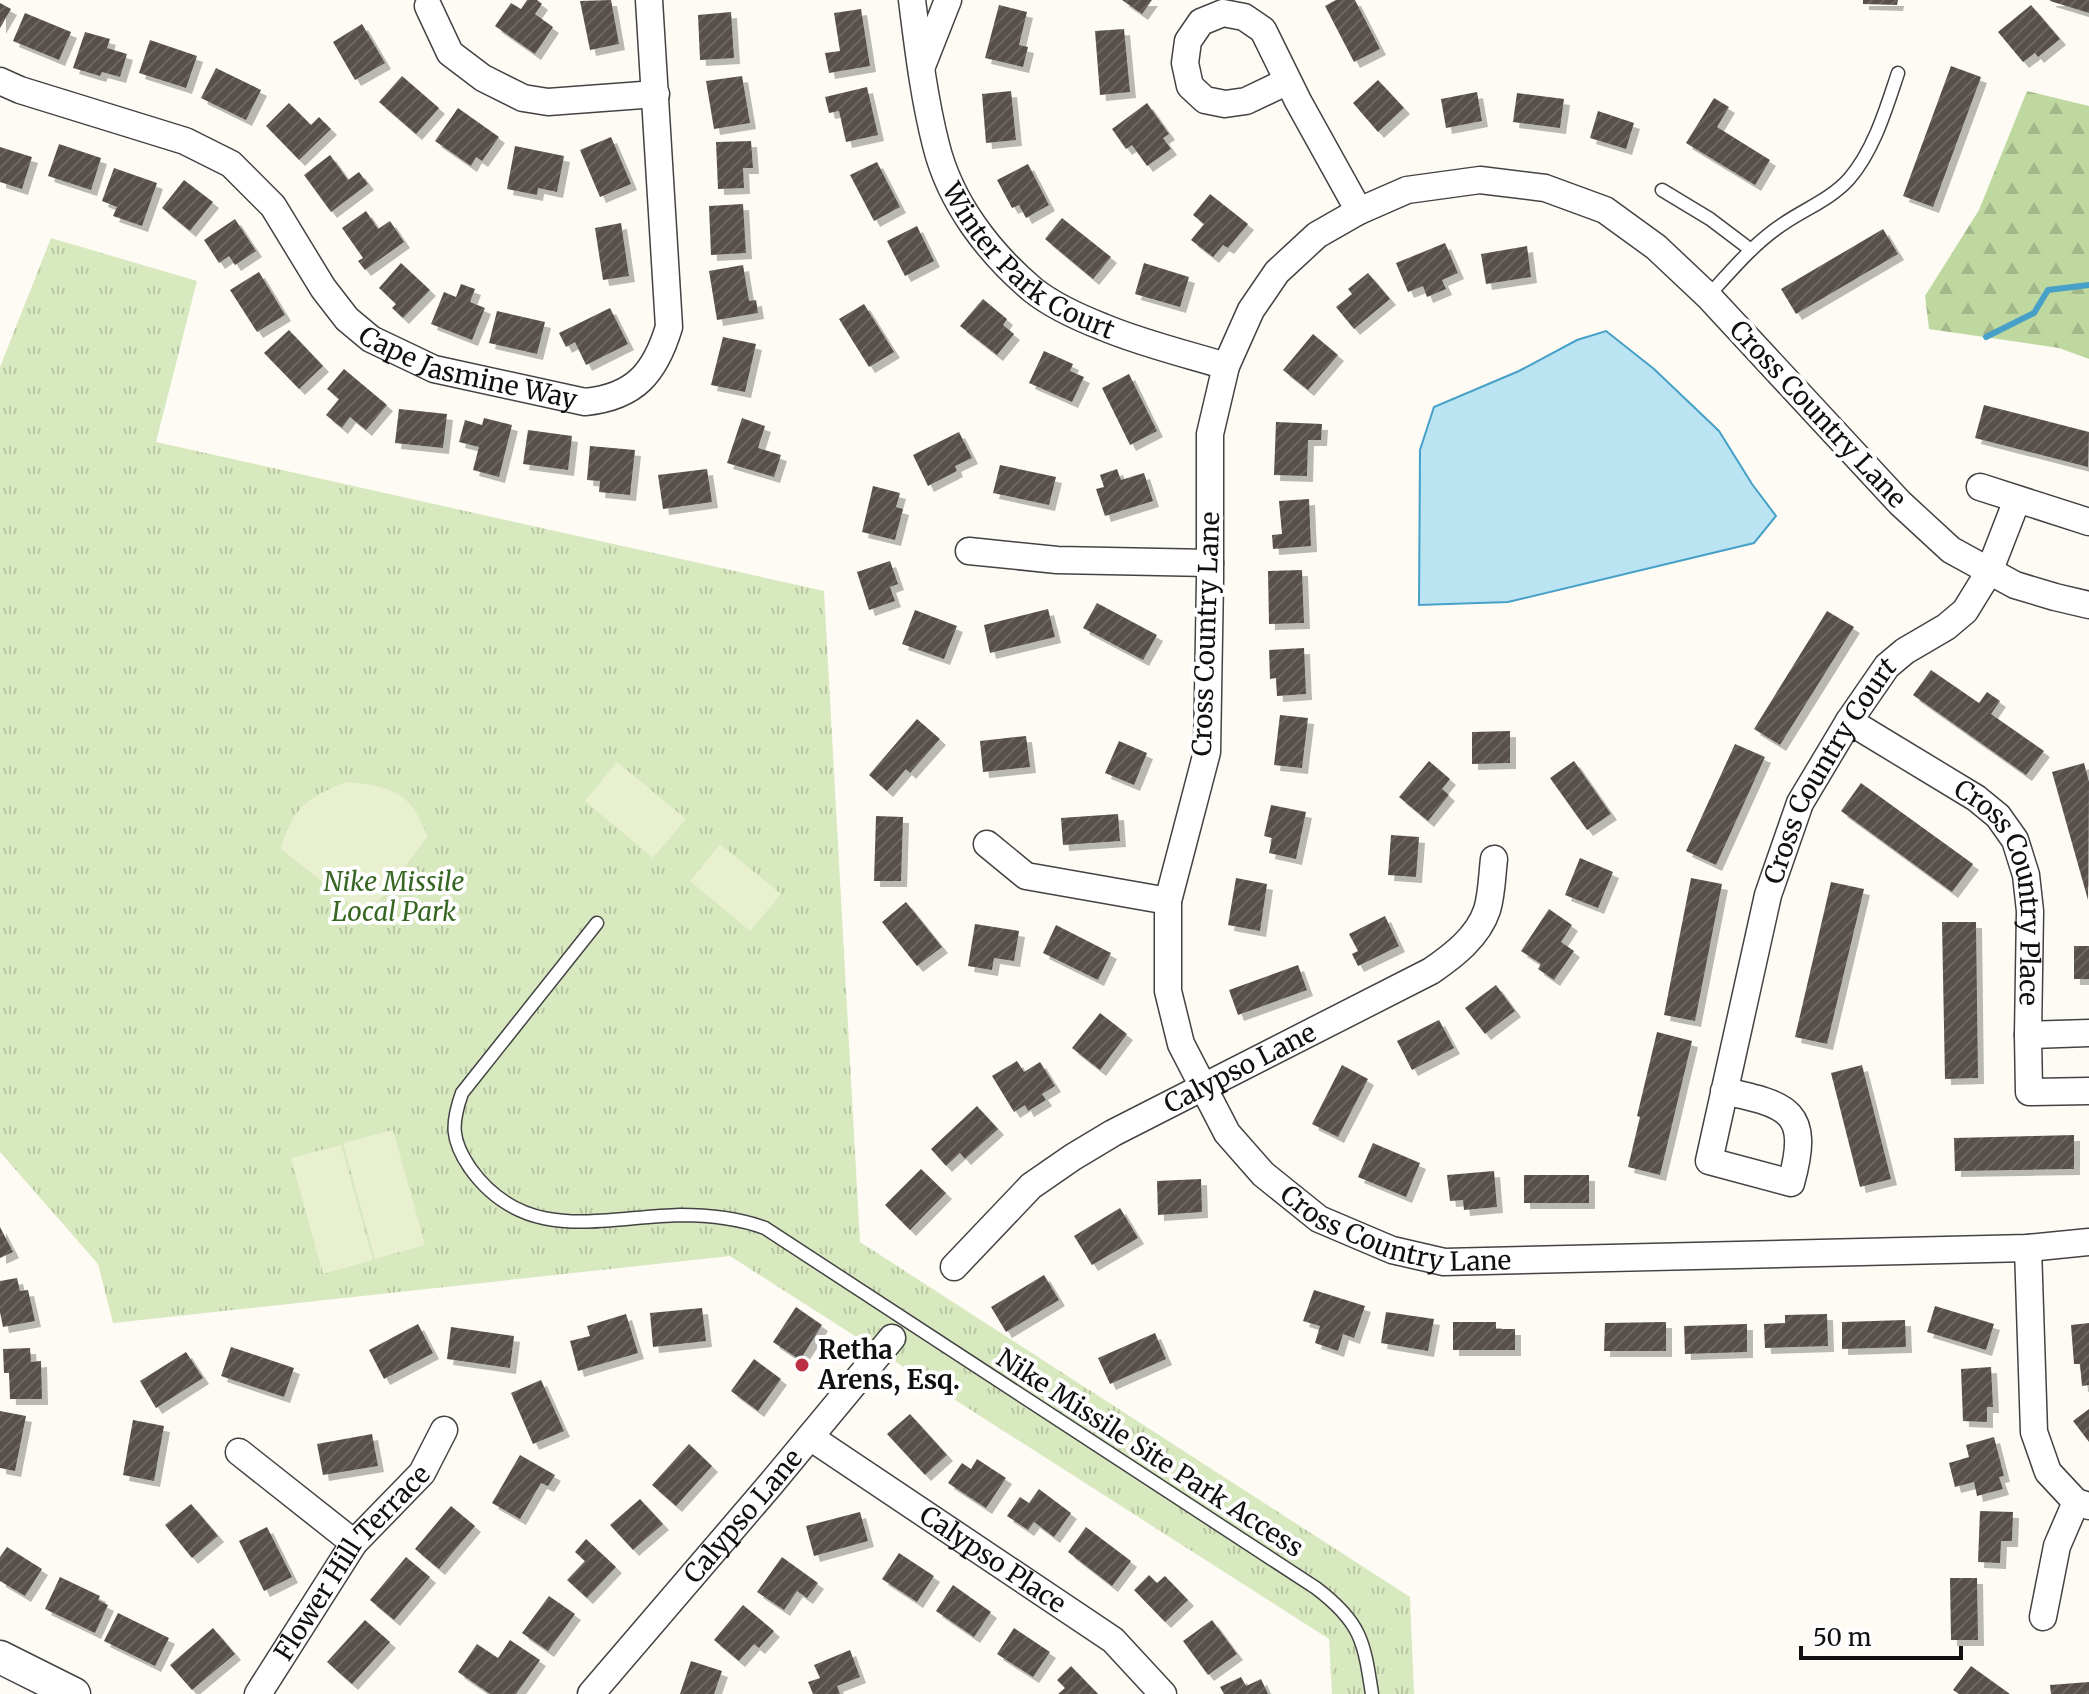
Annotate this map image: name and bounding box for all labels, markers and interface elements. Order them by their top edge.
street label: Winter Park Court [935,176,1120,346]
street label: Cross Country Lane [1723,313,1914,514]
street label: Cape Jasmine Way [352,318,581,416]
street label: Cross Country Lane [1185,511,1226,757]
street label: Cross Country Court [1756,649,1902,888]
street label: Cross Country Place [1948,772,2047,1006]
park label: Nike Missile Local Park [323,865,465,928]
street label: Calypso Lane [1158,1015,1321,1120]
street label: Cross Country Lane [1274,1178,1512,1278]
place label: Retha Arens, Esq. [817,1333,960,1396]
street label: Nike Missile Site Park Access [991,1341,1310,1564]
marker: Retha Arens, Esq. [793,1356,811,1374]
street label: Calypso Lane [676,1442,809,1590]
street label: Flower Hill Terrace [267,1458,437,1666]
street label: Calypso Place [913,1498,1073,1620]
scale bar [1801,1610,1961,1660]
text: 50 m [1813,1622,1872,1653]

